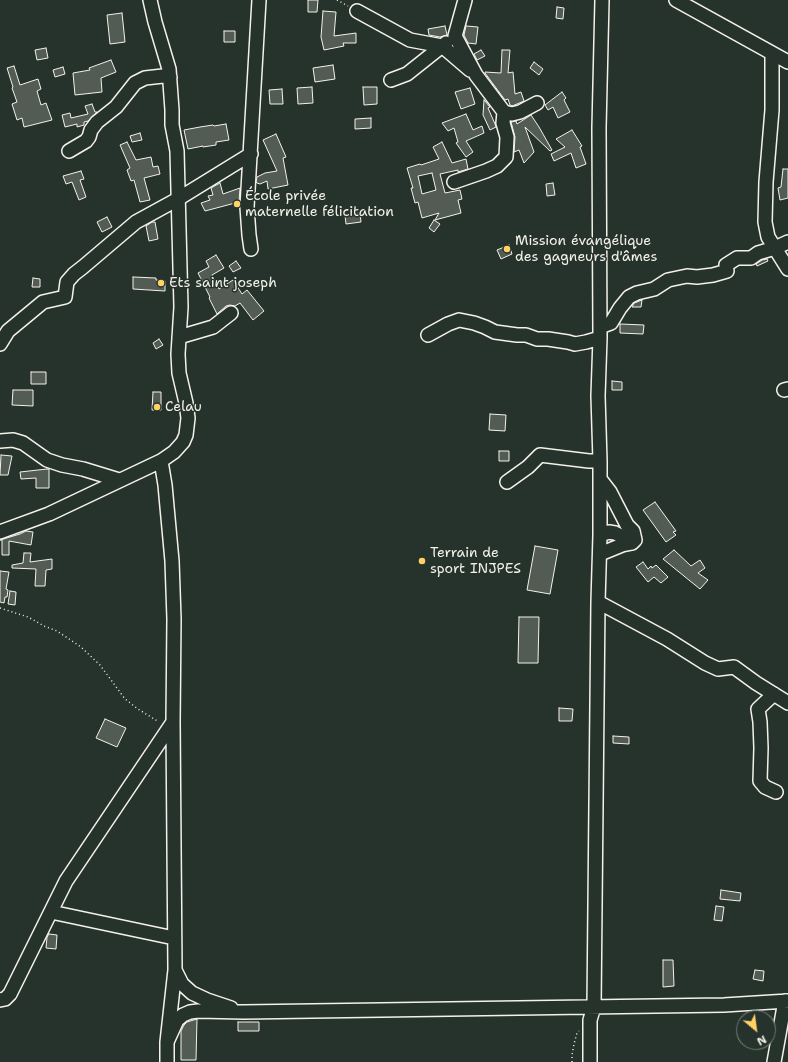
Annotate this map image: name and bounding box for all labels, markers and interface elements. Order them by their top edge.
place label: École privée maternelle félicitation [245,188,394,220]
marker: École privée maternelle félicitation [232,199,242,209]
place label: Mission évangélique des gagneurs d'âmes [515,233,657,266]
marker: Mission évangélique des gagneurs d'âmes [502,244,512,254]
place label: Ets saint joseph [169,275,277,291]
marker: Ets saint joseph [156,278,166,288]
place label: Celau [165,399,202,415]
marker: Celau [152,402,162,412]
place label: Terrain de sport INJPES [430,545,521,578]
marker: Terrain de sport INJPES [417,556,427,566]
north arrow [736,1010,776,1050]
text: N [754,1031,769,1049]

